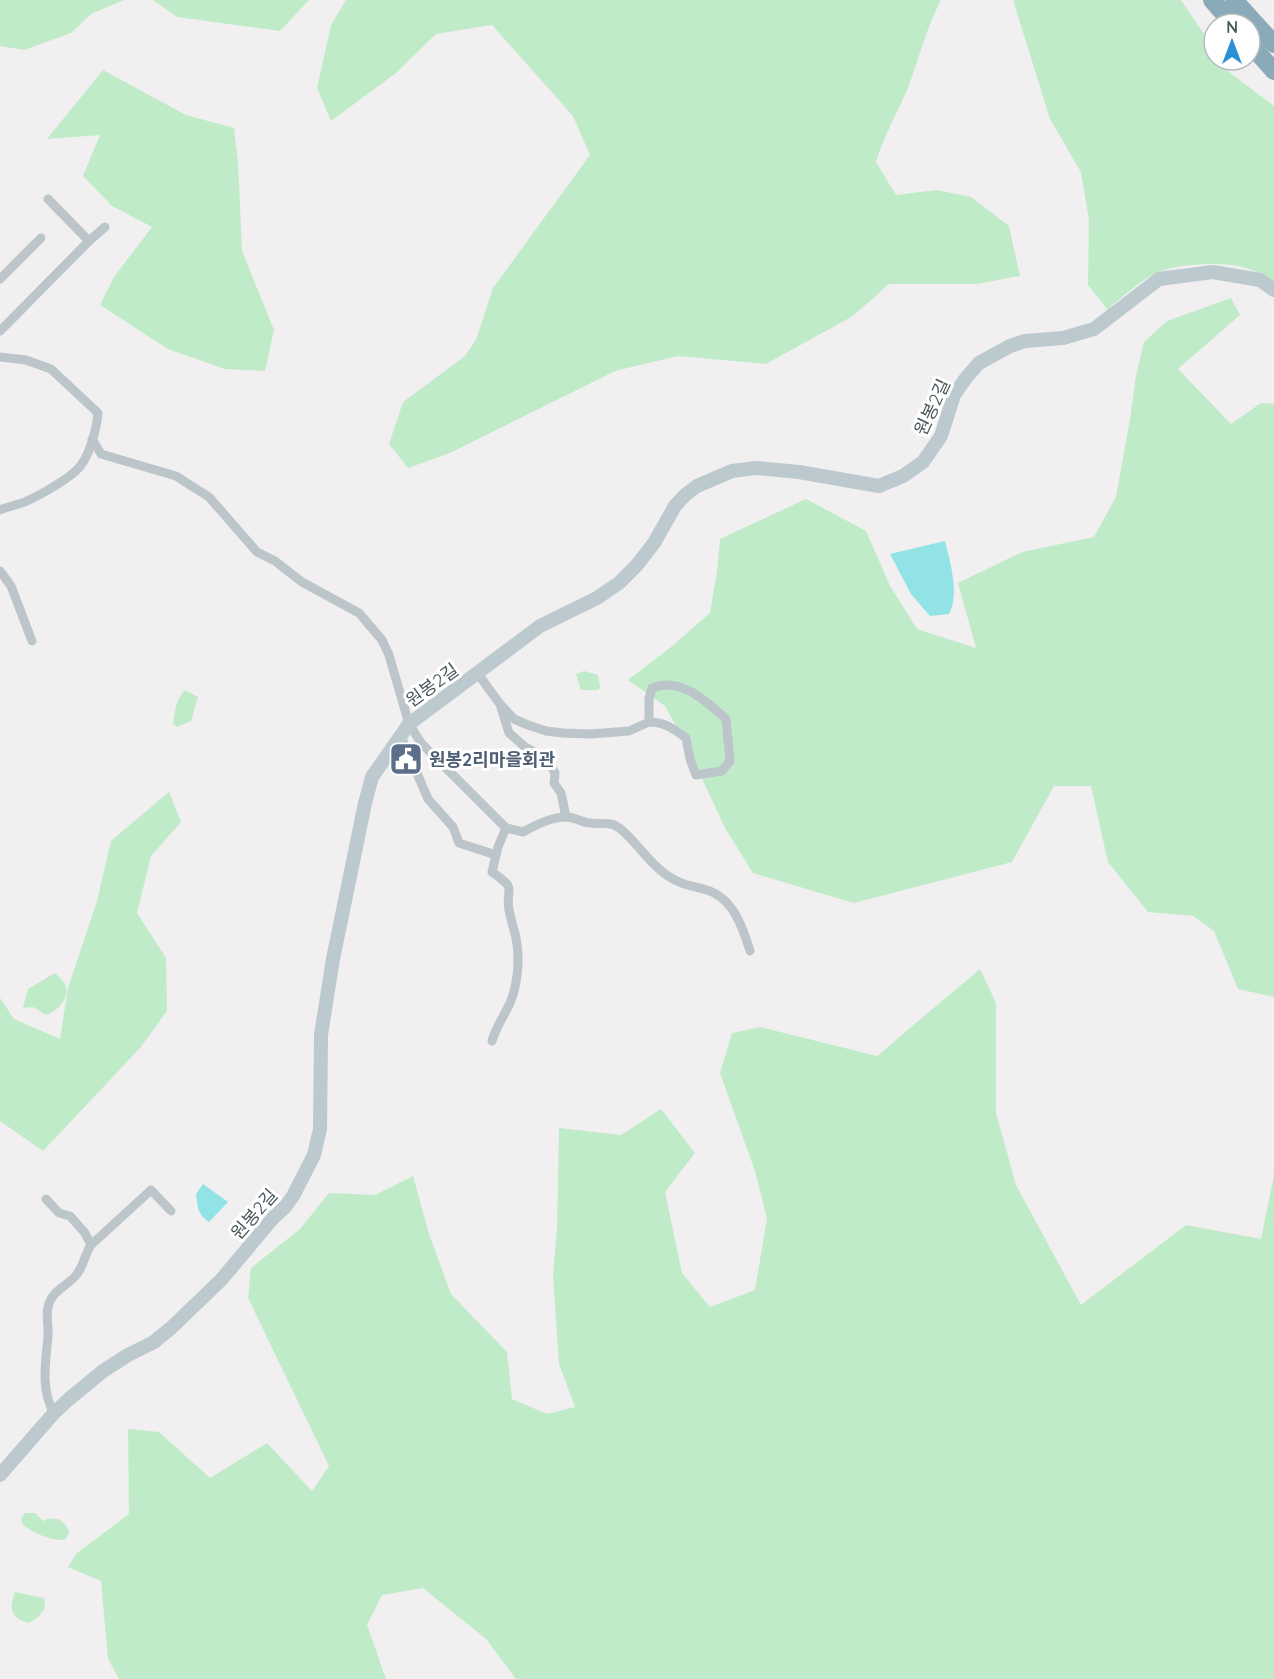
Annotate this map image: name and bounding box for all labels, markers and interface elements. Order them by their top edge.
north arrow [1202,12,1262,72]
text: N [1226,17,1238,37]
street label: 원봉2길 [909,375,955,439]
street label: 원봉2길 [401,658,463,712]
public building icon: 원봉2리마을회관 [388,741,424,777]
place label: 원봉2리마을회관 [429,748,556,771]
street label: 원봉2길 [226,1184,282,1244]

